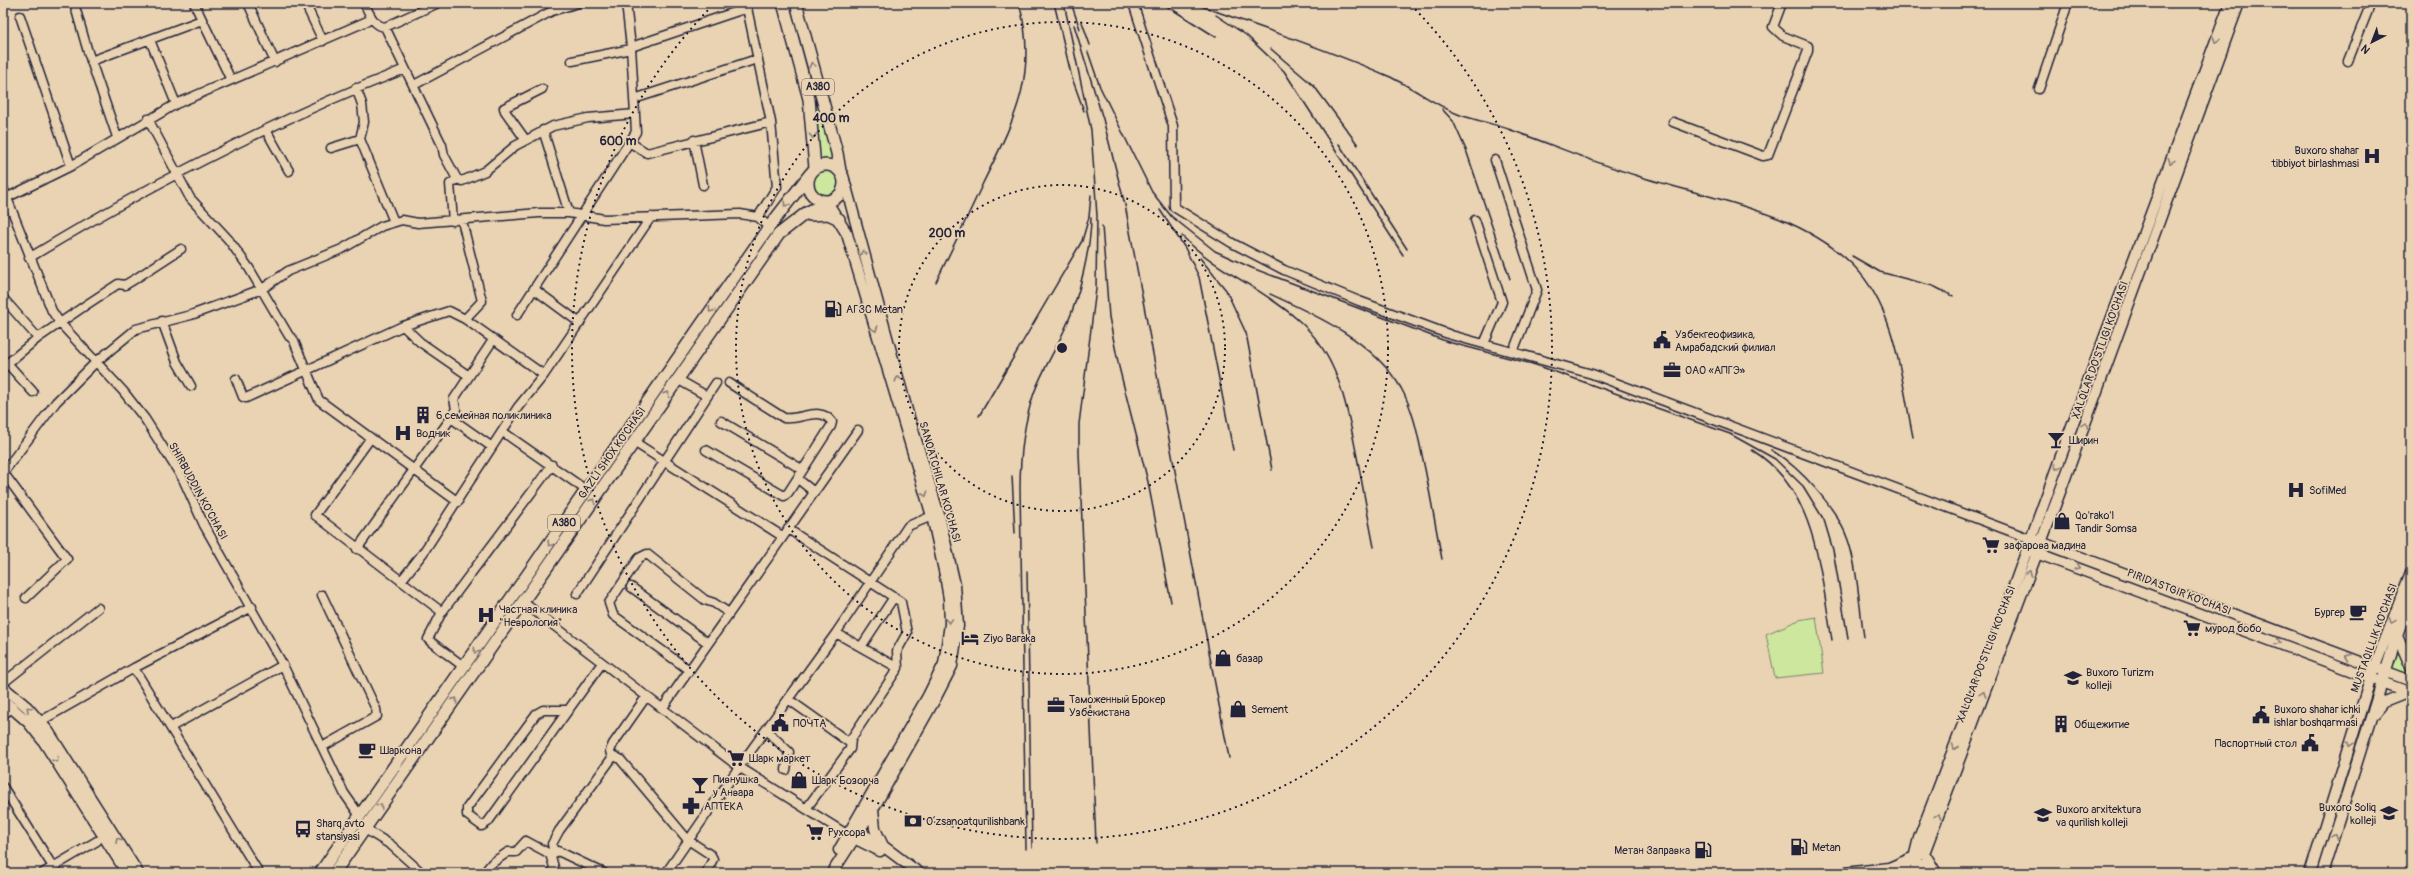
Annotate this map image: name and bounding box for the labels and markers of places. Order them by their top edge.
place label: Buxoro shahar tibbiyot birlashmasi [2271,144,2359,170]
hospital icon: Buxoro shahar tibbiyot birlashmasi [2362,146,2382,166]
fuel station icon: АГЗС Metan [823,299,843,319]
place label: АГЗС Metan [846,303,903,316]
place label: Узбекгеофизика, Амрабадский филиал [1675,328,1776,354]
public building icon: Узбекгеофизика, Амрабадский филиал [1652,330,1672,350]
centre of rings [1055,341,1069,355]
office icon: ОАО «АПГЭ» [1662,360,1682,380]
place label: ОАО «АПГЭ» [1685,364,1746,377]
building icon: 6 семейная поликлиника [413,405,433,425]
place label: 6 семейная поликлиника [436,409,552,422]
hospital icon: Водник [393,423,413,443]
place label: Водник [416,427,451,440]
bar icon: Ширин [2046,430,2066,450]
place label: Ширин [2069,434,2098,447]
hospital icon: SofiMed [2286,480,2306,500]
place label: SofiMed [2309,484,2346,497]
place label: Qo'rako'l Tandir Somsa [2075,509,2137,535]
shop icon: Qo'rako'l Tandir Somsa [2052,511,2072,531]
supermarket icon: зафарова мадина [1981,535,2001,555]
place label: зафарова мадина [2004,539,2086,552]
cafe icon: Бургер [2348,602,2368,622]
place label: Частная клиника "Неврология" [499,603,577,629]
hospital icon: Частная клиника "Неврология" [476,605,496,625]
place label: Бургер [2314,606,2345,619]
supermarket icon: мурод бобо [2182,618,2202,638]
place label: мурод бобо [2205,622,2262,635]
hotel icon: Ziyo Baraka [960,628,980,648]
place label: Ziyo Baraka [983,632,1036,645]
shop icon: базар [1213,648,1233,668]
place label: базар [1236,652,1263,665]
place label: Buxoro Turizm kolleji [2086,666,2154,692]
school or university icon: Buxoro Turizm kolleji [2063,668,2083,688]
place label: Таможенный Брокер Узбекистана [1069,693,1166,719]
office icon: Таможенный Брокер Узбекистана [1046,695,1066,715]
shop icon: Sement [1228,699,1248,719]
place label: Sement [1251,703,1289,716]
place label: Buxoro shahar ichki ishlar boshqarmasi [2274,703,2360,729]
public building icon: Buxoro shahar ichki ishlar boshqarmasi [2251,705,2271,725]
public building icon: ПОЧТА [770,713,790,733]
building icon: Общежитие [2051,714,2071,734]
place label: ПОЧТА [793,717,826,730]
place label: Общежитие [2074,718,2130,731]
public building icon: Паспортный стол [2300,733,2320,753]
place label: Паспортный стол [2215,737,2297,750]
cafe icon: Шаркона [357,740,377,760]
place label: Шаркона [380,744,422,757]
supermarket icon: Шарк маркет [726,748,746,768]
place label: Шарк маркет [749,752,811,765]
shop icon: Шарк Бозорча [789,770,809,790]
place label: Пивнушка у Анвара [712,773,759,799]
place label: Шарк Бозорча [812,774,879,787]
bar icon: Пивнушка у Анвара [690,775,710,795]
pharmacy icon: АПТЕКА [681,796,701,816]
place label: АПТЕКА [704,800,743,813]
place label: Buxoro Soliq kolleji [2319,801,2376,827]
place label: Buxoro arxitektura va qurilish kolleji [2055,803,2141,829]
school or university icon: Buxoro Soliq kolleji [2379,803,2399,823]
school or university icon: Buxoro arxitektura va qurilish kolleji [2033,805,2053,825]
bank icon: Oʻzsanoatqurilishbank [903,811,923,831]
place label: Oʻzsanoatqurilishbank [926,815,1025,828]
place label: Sharq avto stansiyasi [316,817,365,843]
bus stop icon: Sharq avto stansiyasi [293,819,313,839]
supermarket icon: Рухсора [805,822,825,842]
place label: Рухсора [828,826,865,839]
fuel station icon: Metan [1789,837,1809,857]
fuel station icon: Метан Заправка [1693,840,1713,860]
place label: Metan [1812,841,1841,854]
place label: Метан Заправка [1614,844,1690,857]

